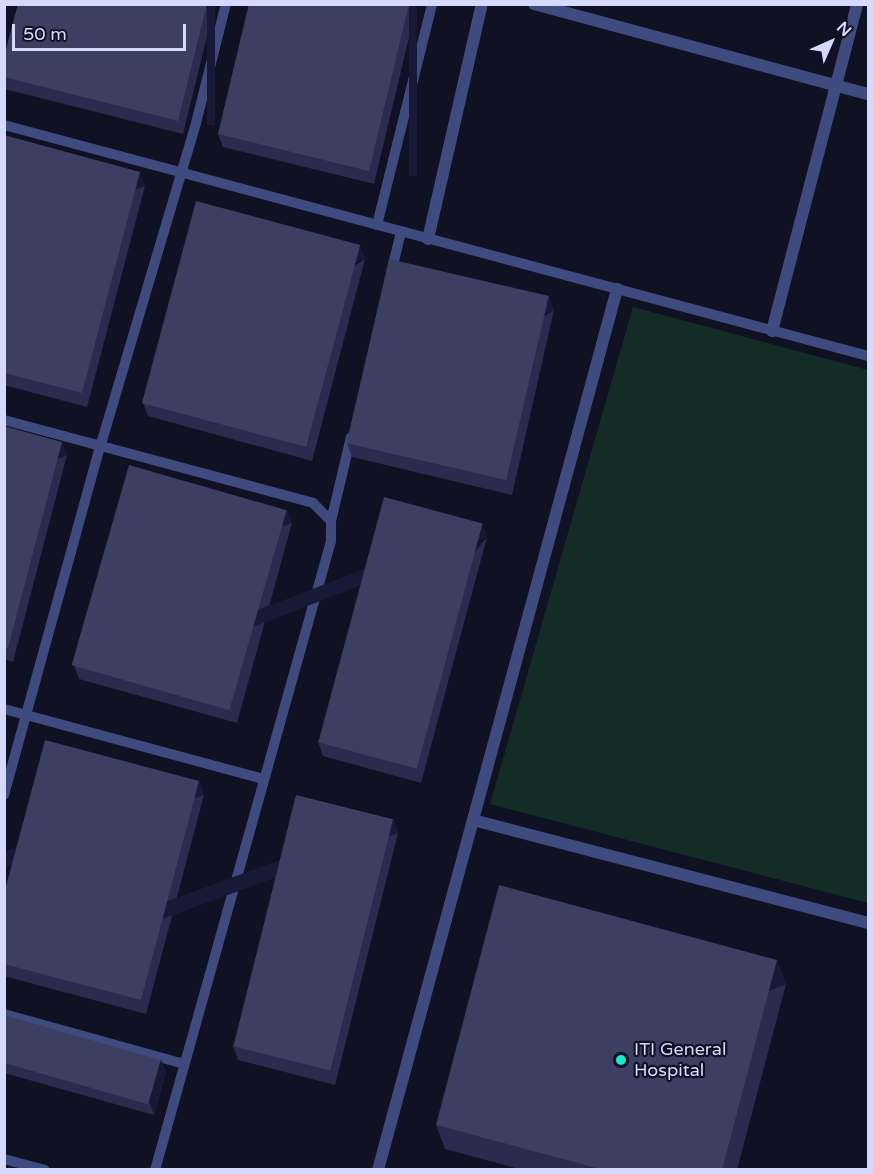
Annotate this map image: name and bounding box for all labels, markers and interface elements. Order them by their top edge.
scale bar [15,12,189,50]
north arrow [801,12,861,72]
text: N [832,18,855,41]
text: 50 m [23,23,67,45]
place label: ITI General Hospital [634,1039,726,1082]
marker: ITI General Hospital [612,1051,630,1069]

